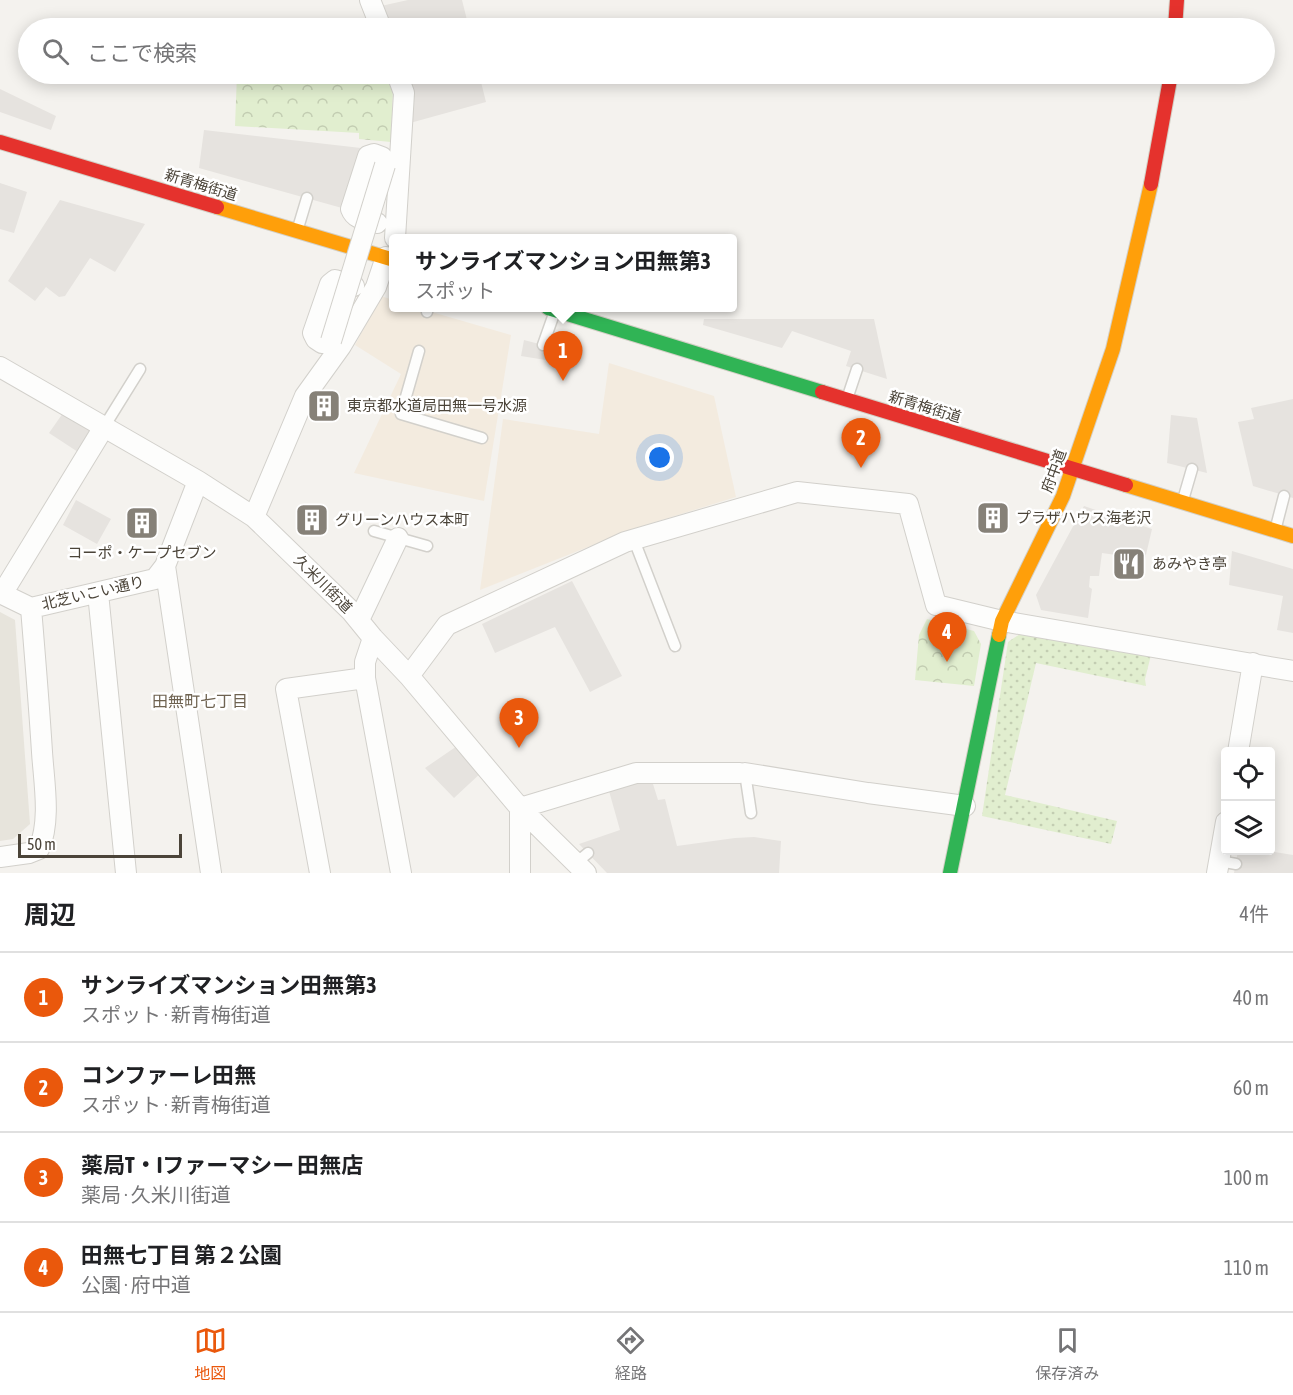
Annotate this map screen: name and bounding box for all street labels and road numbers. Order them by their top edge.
street label: 新青梅街道 [163,165,240,204]
street label: 新青梅街道 [887,387,964,426]
street label: 府中道 [1038,447,1069,495]
street label: 久米川街道 [291,551,356,616]
street label: 北芝いこい通り [40,572,146,613]

